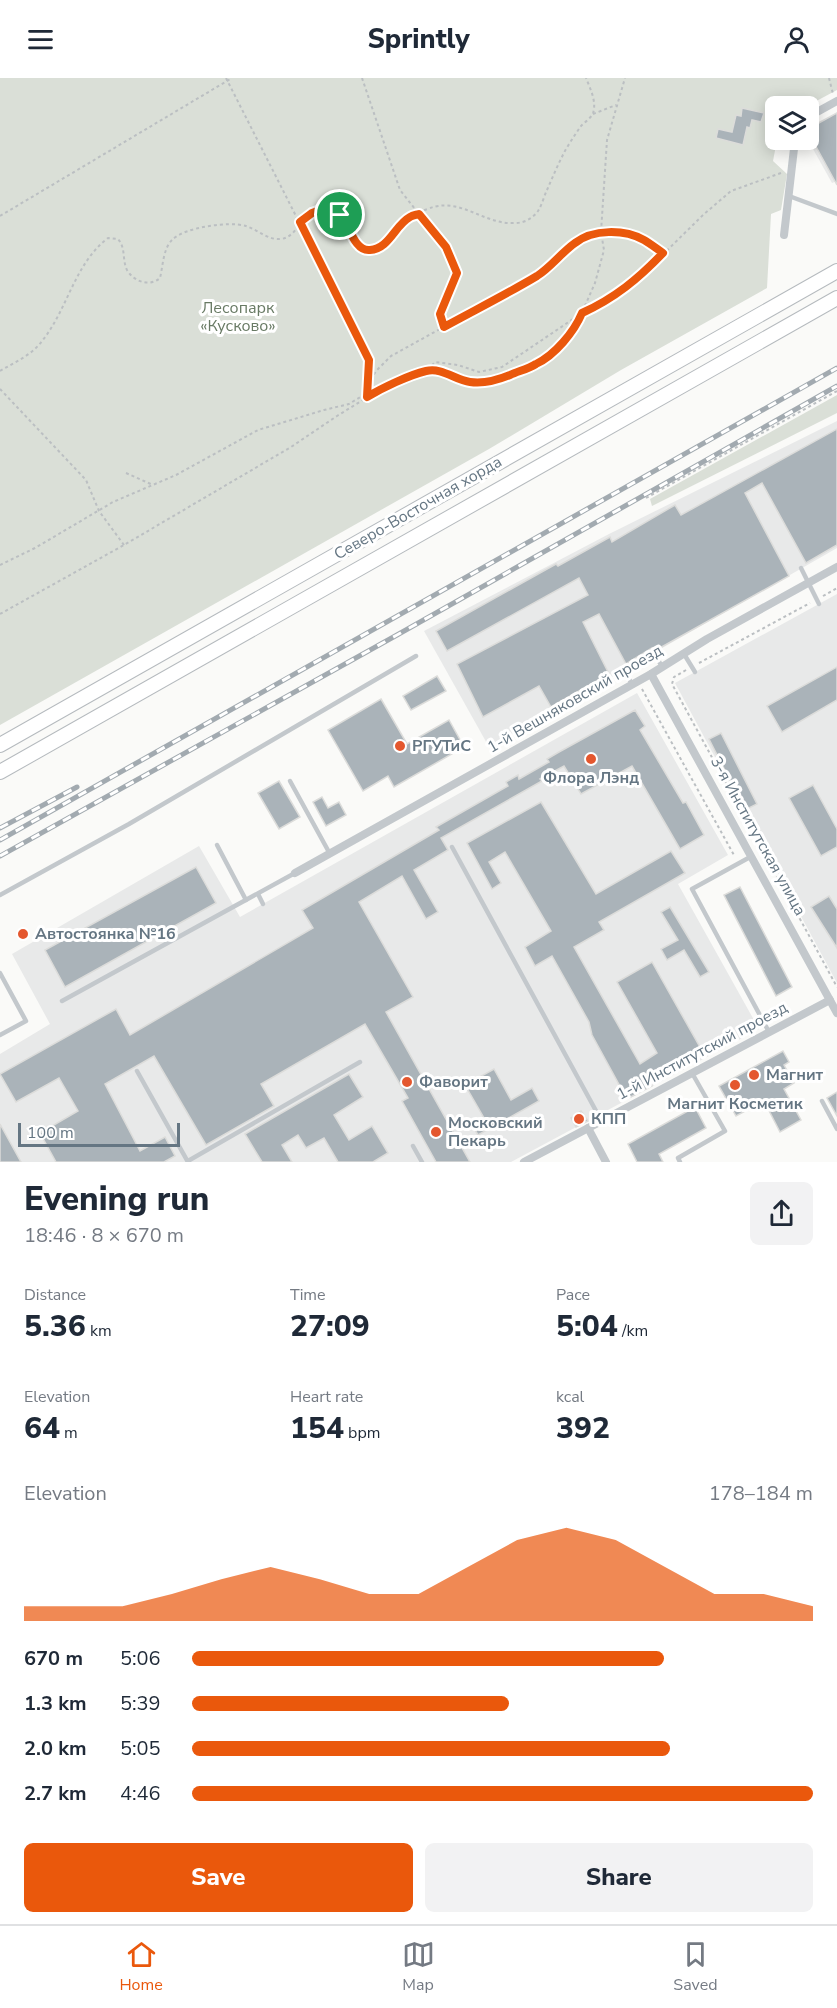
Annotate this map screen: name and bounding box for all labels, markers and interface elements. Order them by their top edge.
text: Sprintly [367,21,470,58]
icon: menu [24,23,57,56]
icon: person [780,23,813,56]
map controls [765,96,819,150]
button: layers [765,96,819,150]
pin [314,189,365,240]
icon: arrive [323,198,356,231]
park label: Лесопарк «Кусково» [200,297,276,337]
street label: Северо-Восточная хорда [330,451,506,565]
street label: 1-й Вешняковский проезд [483,639,667,758]
place label: РГУТиС [412,735,471,757]
marker: РГУТиС [393,739,407,753]
marker: Флора Лэнд [584,752,598,766]
street label: 3-я Институтская улица [705,752,811,920]
place label: Флора Лэнд [543,767,639,789]
place label: Автостоянка №16 [35,923,176,945]
marker: Автостоянка №16 [16,927,30,941]
street label: 1-й Институтский проезд [613,996,792,1105]
place label: Магнит [766,1064,824,1086]
marker: Магнит [747,1068,761,1082]
place label: Фаворит [419,1071,488,1093]
marker: Фаворит [400,1075,414,1089]
marker: Магнит Косметик [728,1078,742,1092]
place label: Магнит Косметик [667,1093,804,1115]
place label: КПП [591,1108,626,1130]
place label: Московский Пекарь [448,1112,543,1152]
marker: КПП [572,1112,586,1126]
scale bar [18,1120,180,1148]
text: 100 m [27,1122,74,1144]
marker: Московский Пекарь [429,1125,443,1139]
text: Evening run [24,1177,209,1222]
button: share [750,1182,813,1245]
text: 18:46 · 8 × 670 m [24,1222,184,1249]
text: Distance [24,1284,86,1306]
text: Time [290,1284,326,1306]
text: Pace [556,1284,590,1306]
text: 5.36 [24,1306,86,1347]
text: 27:09 [290,1306,370,1347]
text: 5:04 [556,1306,618,1347]
text: km [86,1320,112,1342]
text: /km [618,1320,648,1342]
text: Elevation [24,1386,90,1408]
text: Heart rate [290,1386,363,1408]
text: kcal [556,1386,584,1408]
text: 64 [24,1408,60,1449]
text: 154 [290,1408,344,1449]
text: 392 [556,1408,610,1449]
text: m [60,1422,78,1444]
text: bpm [344,1422,380,1444]
text: Elevation [24,1480,107,1507]
text: 178–184 m [709,1480,813,1507]
text: 670 m [24,1645,83,1672]
text: 5:06 [120,1645,161,1672]
text: 1.3 km [24,1690,87,1717]
text: 5:39 [120,1690,161,1717]
text: 2.0 km [24,1735,87,1762]
text: 5:05 [120,1735,161,1762]
text: 2.7 km [24,1780,87,1807]
text: 4:46 [120,1780,161,1807]
button: Save [24,1843,413,1912]
button: Share [425,1843,813,1912]
tab: Home [119,1938,163,1996]
tab: Map [402,1938,435,1996]
tab: Saved [673,1938,718,1996]

